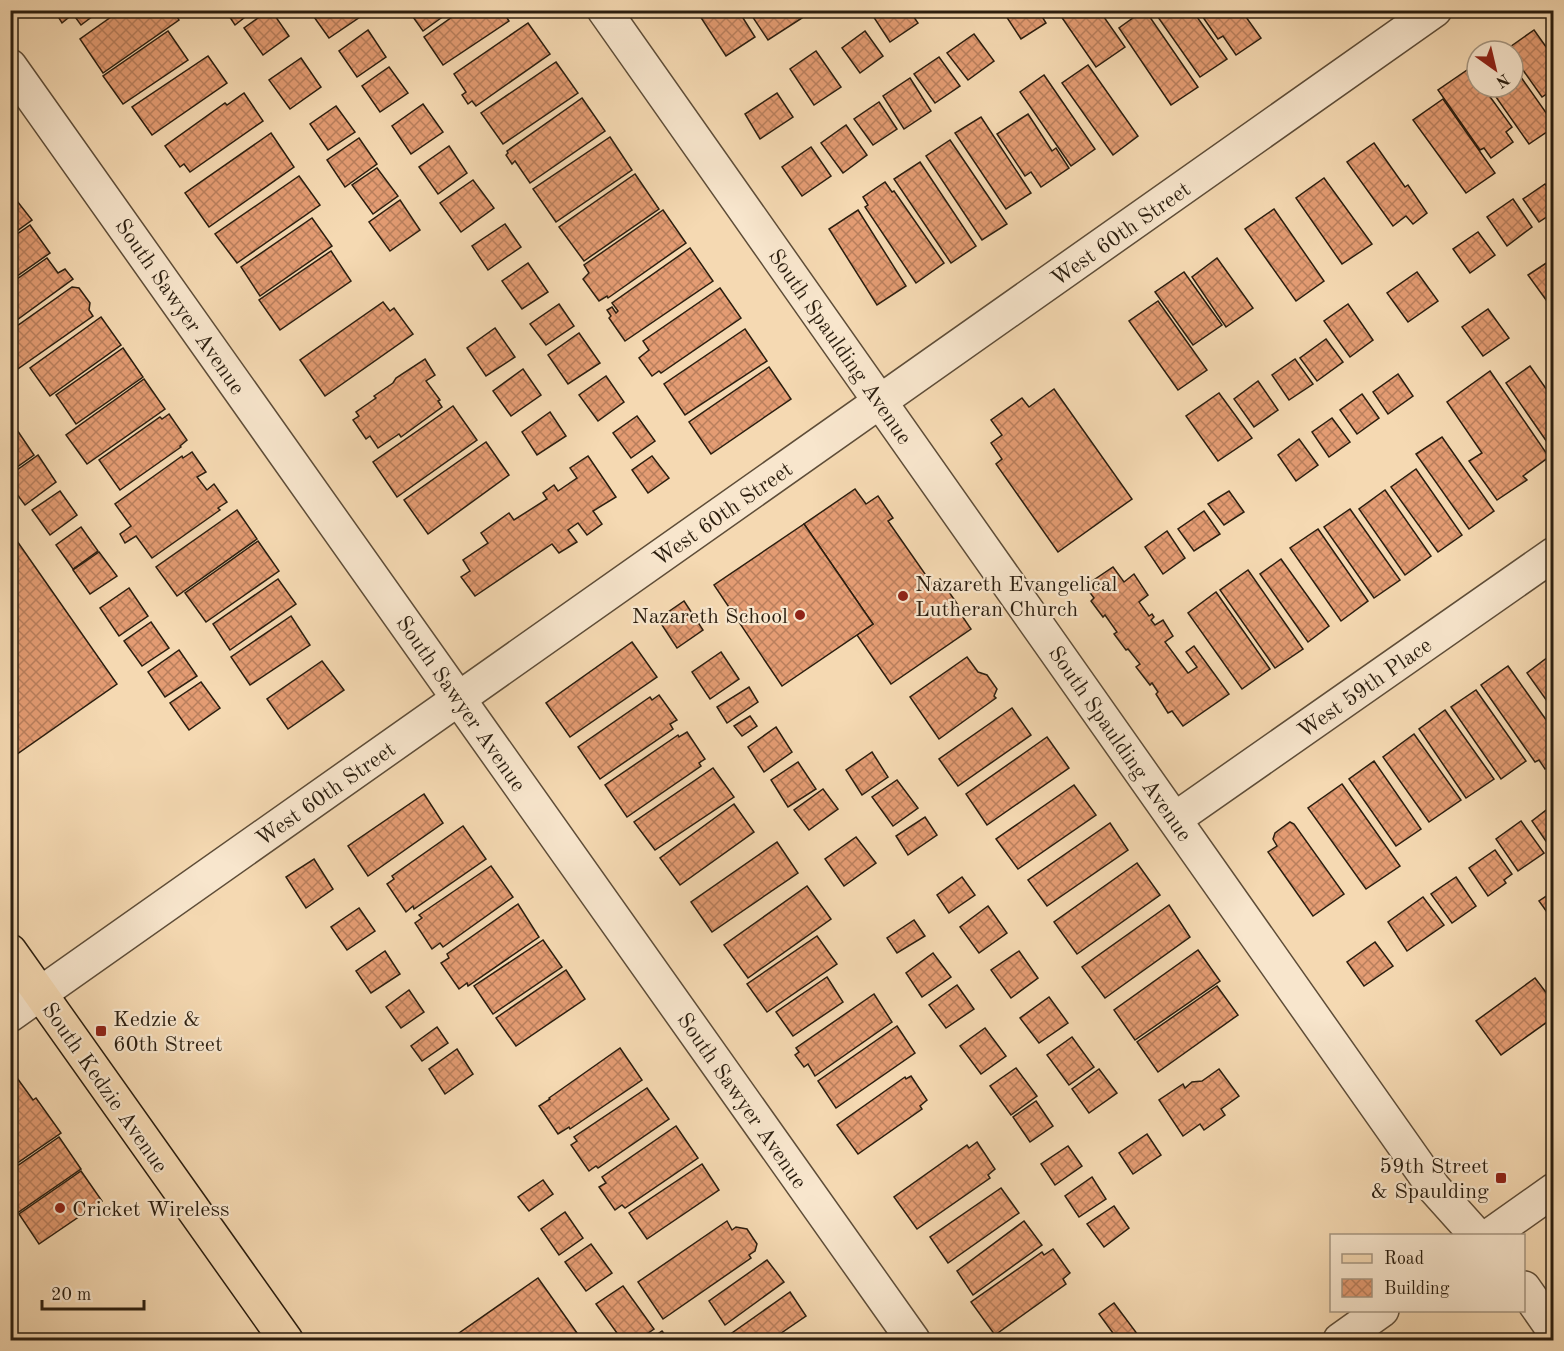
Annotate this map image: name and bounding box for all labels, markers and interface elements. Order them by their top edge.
north arrow [1465,39,1525,99]
text: N [1492,70,1512,90]
street label: West 60th Street [1047,178,1195,291]
street label: South Sawyer Avenue [110,215,248,399]
street label: South Spaulding Avenue [764,245,915,449]
street label: West 60th Street [649,458,797,571]
place label: Nazareth Evangelical Lutheran Church [915,574,1118,621]
marker: Nazareth Evangelical Lutheran Church [896,589,910,603]
place label: Nazareth School [632,606,788,628]
marker: Nazareth School [793,608,807,622]
street label: South Sawyer Avenue [391,612,529,796]
street label: West 59th Place [1294,634,1436,743]
street label: South Spaulding Avenue [1044,642,1195,846]
street label: West 60th Street [252,738,400,851]
street label: South Kedzie Avenue [37,999,171,1177]
place label: Kedzie & 60th Street [113,1009,223,1056]
street label: South Sawyer Avenue [672,1009,810,1193]
marker: Kedzie & 60th Street [94,1024,108,1038]
place label: 59th Street & Spaulding [1371,1156,1489,1203]
marker: 59th Street & Spaulding [1494,1171,1508,1185]
place label: Cricket Wireless [72,1199,229,1221]
marker: Cricket Wireless [53,1201,67,1215]
legend [1330,1234,1525,1312]
text: Road [1384,1250,1424,1268]
scale bar [42,1273,144,1311]
text: Building [1384,1280,1450,1298]
text: 20 m [51,1286,91,1304]

